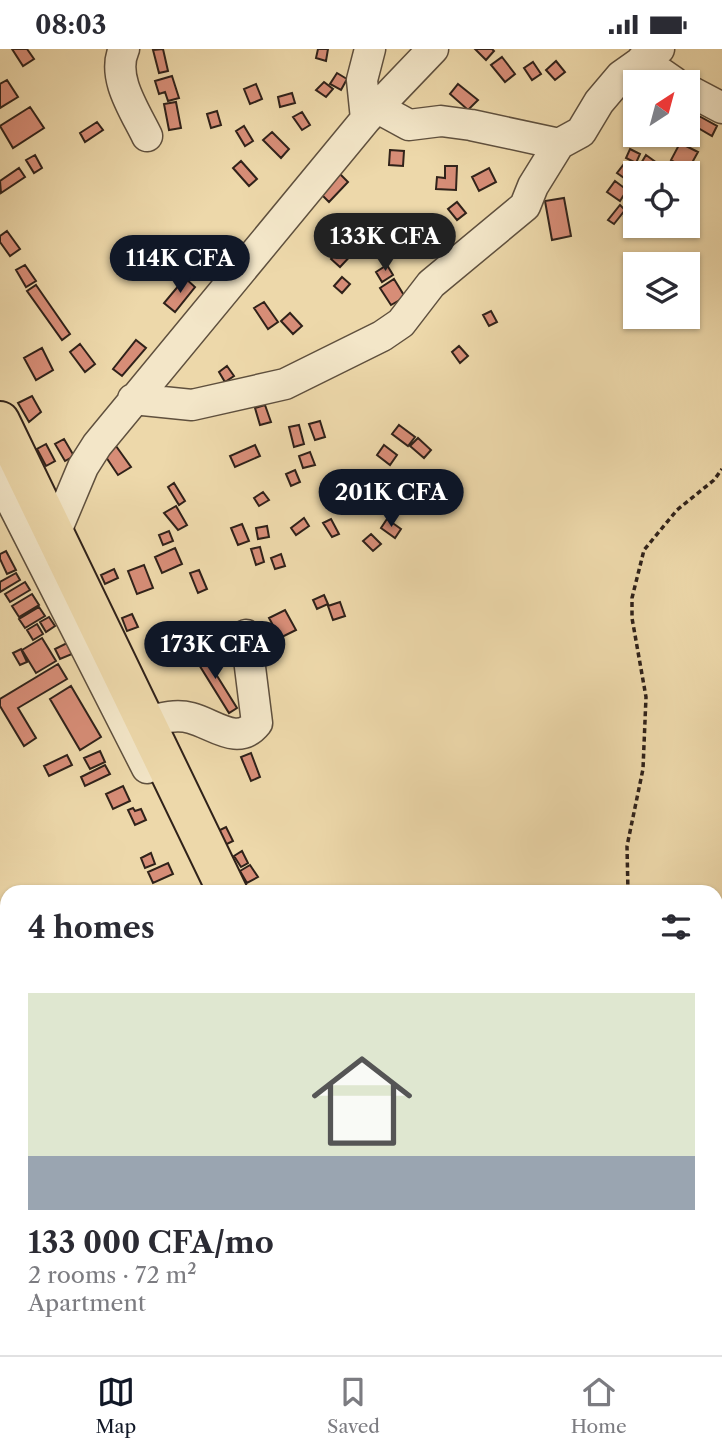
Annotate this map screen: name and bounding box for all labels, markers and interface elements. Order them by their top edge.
text: 08:03 [35,9,107,41]
north arrow [623,70,700,147]
map controls [623,70,700,329]
button: locate [623,161,700,238]
pin: 133K CFA [313,213,457,273]
text: 133K CFA [330,222,440,250]
pin: 114K CFA [108,236,252,295]
text: 114K CFA [126,244,234,272]
button: layers [623,252,700,329]
pin: 201K CFA [319,469,463,529]
text: 201K CFA [335,478,447,506]
pin: 173K CFA [143,621,287,681]
text: 173K CFA [160,630,270,658]
icon: filters [657,908,695,946]
text: 4 homes [28,909,155,946]
icon: home [299,1038,425,1164]
text: 133 000 CFA/mo [28,1224,274,1261]
text: 2 rooms · 72 m² [28,1261,197,1289]
text: Apartment [28,1289,146,1317]
tab: Map [95,1373,136,1438]
tab: Saved [327,1373,380,1438]
tab: Home [571,1373,627,1438]

